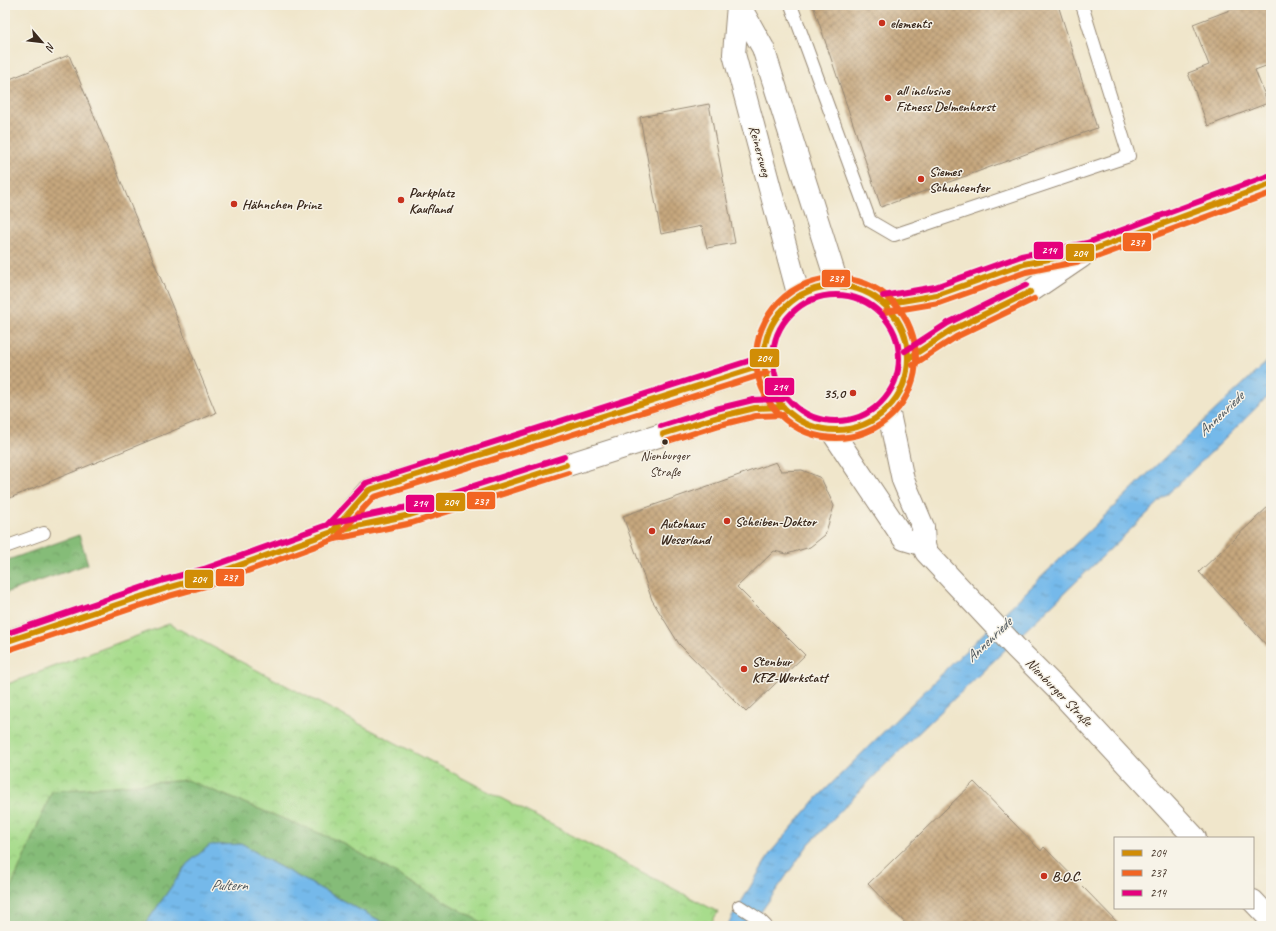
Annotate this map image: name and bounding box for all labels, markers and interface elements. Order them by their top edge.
place label: elements [890,15,933,32]
marker: elements [877,18,887,28]
north arrow [22,22,62,62]
text: N [42,40,59,55]
place label: all inclusive Fitness Delmenhorst [896,82,997,115]
marker: all inclusive Fitness Delmenhorst [883,93,893,103]
street label: Reinersweg [745,124,775,179]
place label: Siemes Schuhcenter [929,163,991,196]
marker: Siemes Schuhcenter [916,174,926,184]
place label: Parkplatz Kaufland [409,184,456,217]
marker: Parkplatz Kaufland [396,195,406,205]
place label: Hähnchen Prinz [242,196,322,213]
marker: Hähnchen Prinz [229,199,239,209]
line badge: 237 [1122,232,1152,252]
text: 237 [1130,235,1145,249]
line badge: 214 [1033,241,1064,260]
text: 214 [1042,243,1058,257]
line badge: 204 [1065,243,1095,262]
text: 204 [1073,246,1089,260]
line badge: 237 [821,269,851,288]
text: 237 [829,271,844,285]
line badge: 204 [749,348,780,368]
text: 204 [757,351,773,365]
line badge: 214 [764,377,795,396]
text: 214 [773,380,789,394]
place label: 35,0 [824,385,847,402]
water label: Annenriede [1194,386,1249,440]
marker: 35,0 [848,388,858,398]
marker: Nienburger Straße [660,437,670,447]
place label: Nienburger Straße [640,448,691,480]
line badge: 237 [466,491,496,510]
line badge: 204 [435,492,466,512]
line badge: 214 [405,494,435,513]
text: 237 [474,494,489,508]
text: 204 [444,495,460,509]
text: 214 [413,496,429,510]
place label: Scheiben-Doktor [735,513,818,530]
place label: Autohaus Weserland [660,515,712,548]
marker: Scheiben-Doktor [722,516,732,526]
marker: Autohaus Weserland [647,526,657,536]
line badge: 237 [215,568,245,587]
line badge: 204 [184,569,214,589]
text: 237 [223,570,238,584]
text: 204 [192,572,208,586]
water label: Annenriede [962,612,1017,666]
place label: Stenbur KFZ-Werkstatt [752,653,830,686]
street label: Nienburger Straße [1022,654,1097,731]
marker: Stenbur KFZ-Werkstatt [739,664,749,674]
legend [1114,837,1254,909]
text: 204 [1150,845,1168,861]
text: 237 [1150,865,1167,881]
place label: B.O.C. [1052,868,1082,885]
marker: B.O.C. [1039,871,1049,881]
water label: Pultern [211,876,249,895]
text: 214 [1150,885,1168,901]

